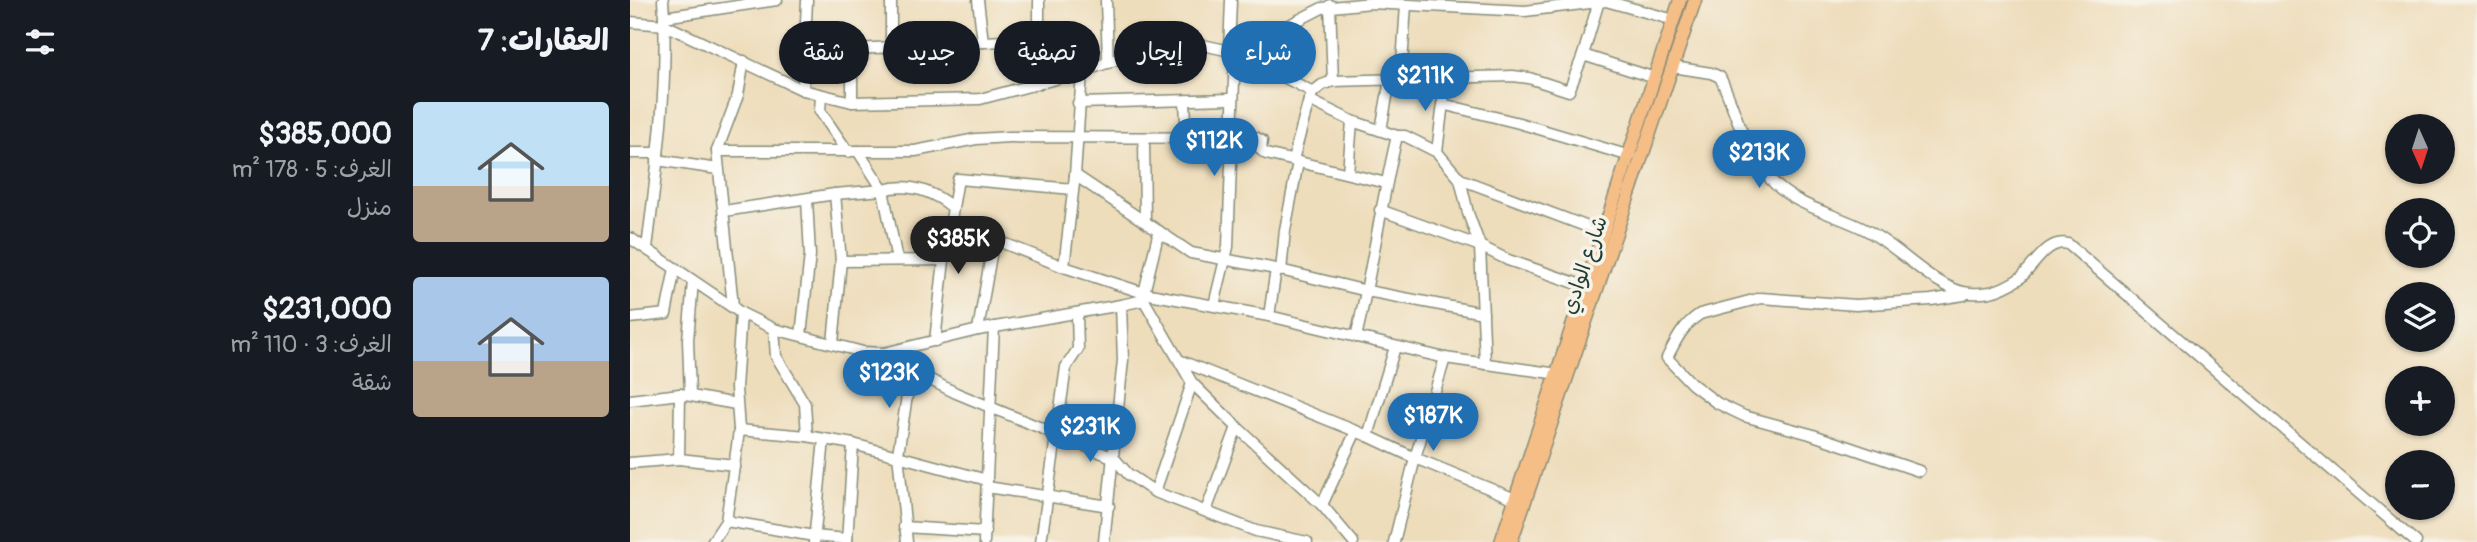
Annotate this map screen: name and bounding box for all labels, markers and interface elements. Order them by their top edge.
chip: شقة [779,21,869,84]
chip: جديد [883,21,980,84]
chip: تصفية [994,21,1100,84]
chip: إيجار [1114,21,1207,84]
chip: شراء [1221,21,1316,84]
text: العقارات: 7 [478,22,609,59]
icon: filters [21,23,59,61]
pin: $211K [1376,54,1474,113]
text: $211K [1396,61,1454,90]
north arrow [2385,114,2455,184]
map controls [2385,114,2455,520]
text: $385,000 [259,115,392,152]
pin: $112K [1165,118,1263,178]
text: $112K [1185,126,1243,155]
icon: home [469,130,553,214]
pin: $213K [1710,130,1808,190]
text: $213K [1728,138,1790,167]
text: الغرف: 5 · 178 m² [232,155,392,184]
text: منزل [347,193,392,222]
button: locate [2385,198,2455,268]
street label: شارع الوادي [1555,212,1615,318]
pin: $385K [909,216,1007,276]
text: $385K [926,224,990,253]
button: layers [2385,282,2455,352]
text: $231,000 [262,290,392,327]
icon: home [469,305,553,389]
text: الغرف: 3 · 110 m² [231,330,392,359]
pin: $123K [840,350,938,410]
text: $123K [859,358,919,387]
button: + [2385,366,2455,436]
text: شقة [352,368,392,397]
pin: $187K [1384,393,1482,453]
text: $187K [1403,401,1463,430]
pin: $231K [1041,405,1139,464]
text: $231K [1060,412,1120,441]
button: − [2385,450,2455,520]

